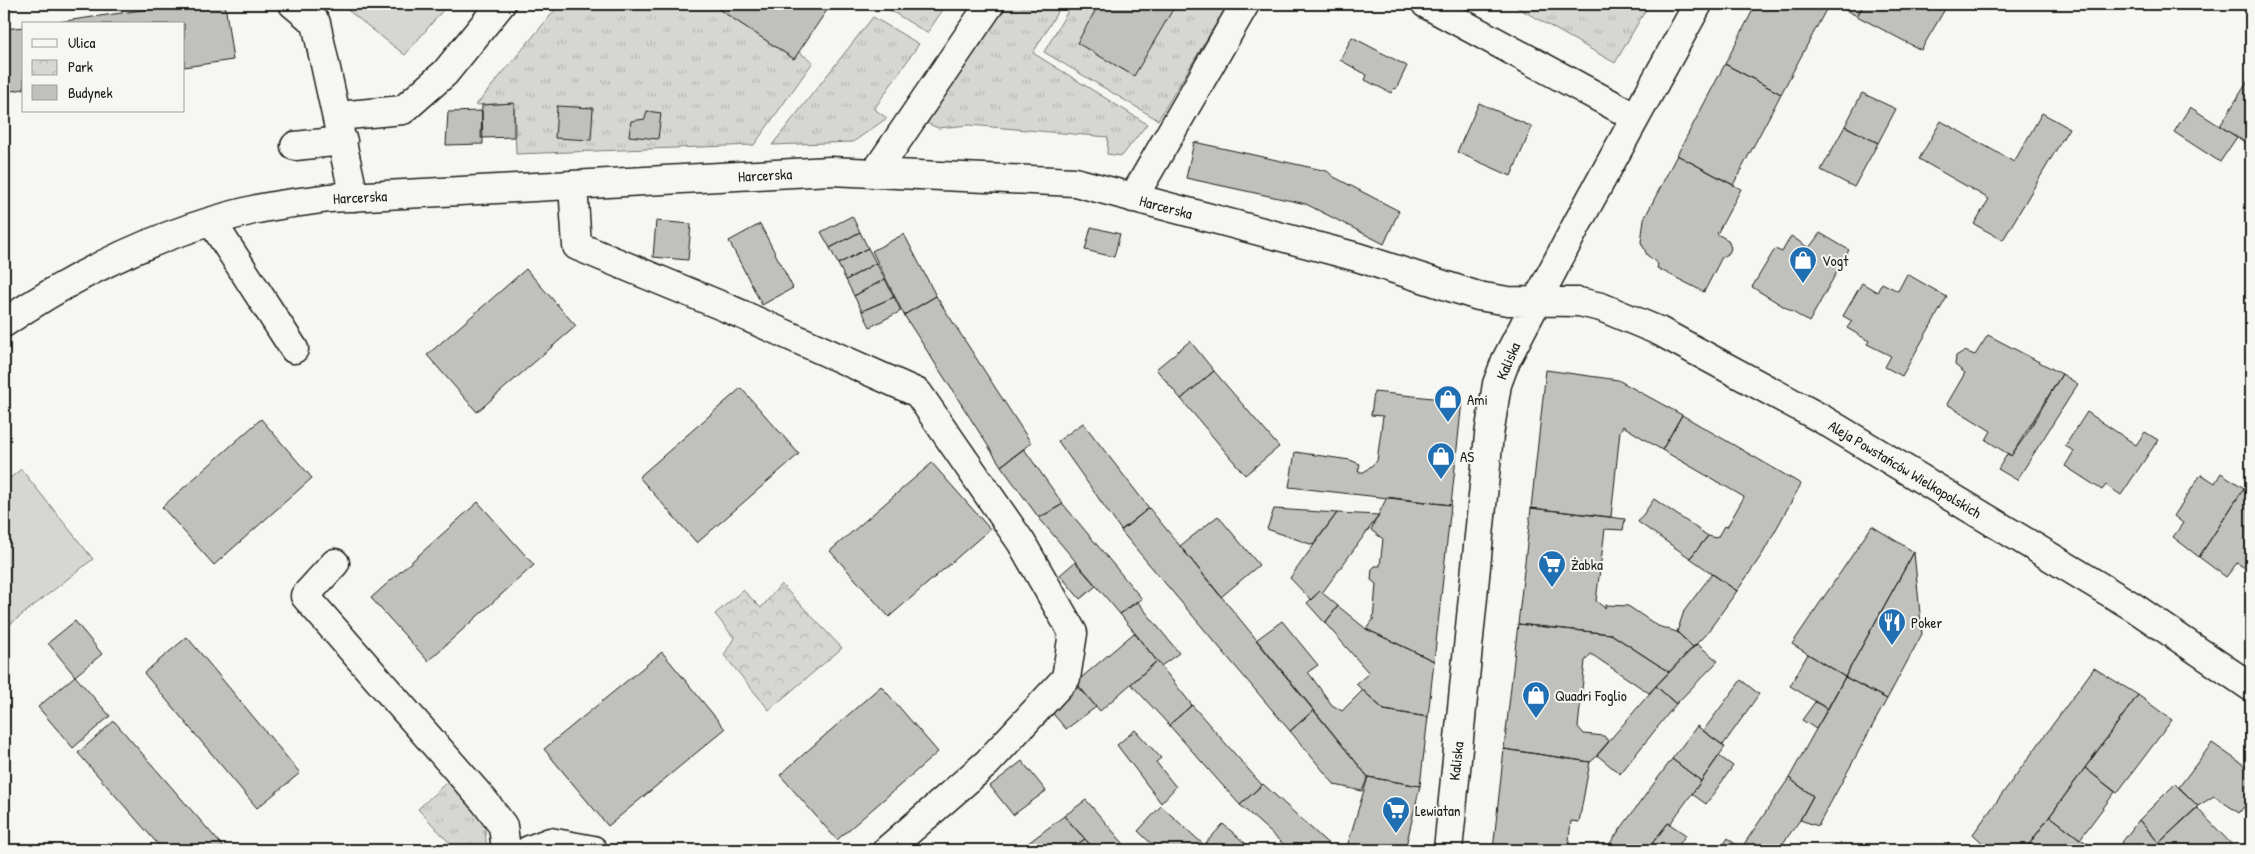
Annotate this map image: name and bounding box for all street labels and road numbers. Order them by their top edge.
street label: Harcerska [737,163,793,187]
street label: Harcerska [332,185,388,209]
street label: Harcerska [1137,190,1195,224]
street label: Kaliska [1491,339,1525,383]
street label: Aleja Powstańców Wielkopolskich [1825,415,1985,523]
street label: Kaliska [1444,740,1468,781]

